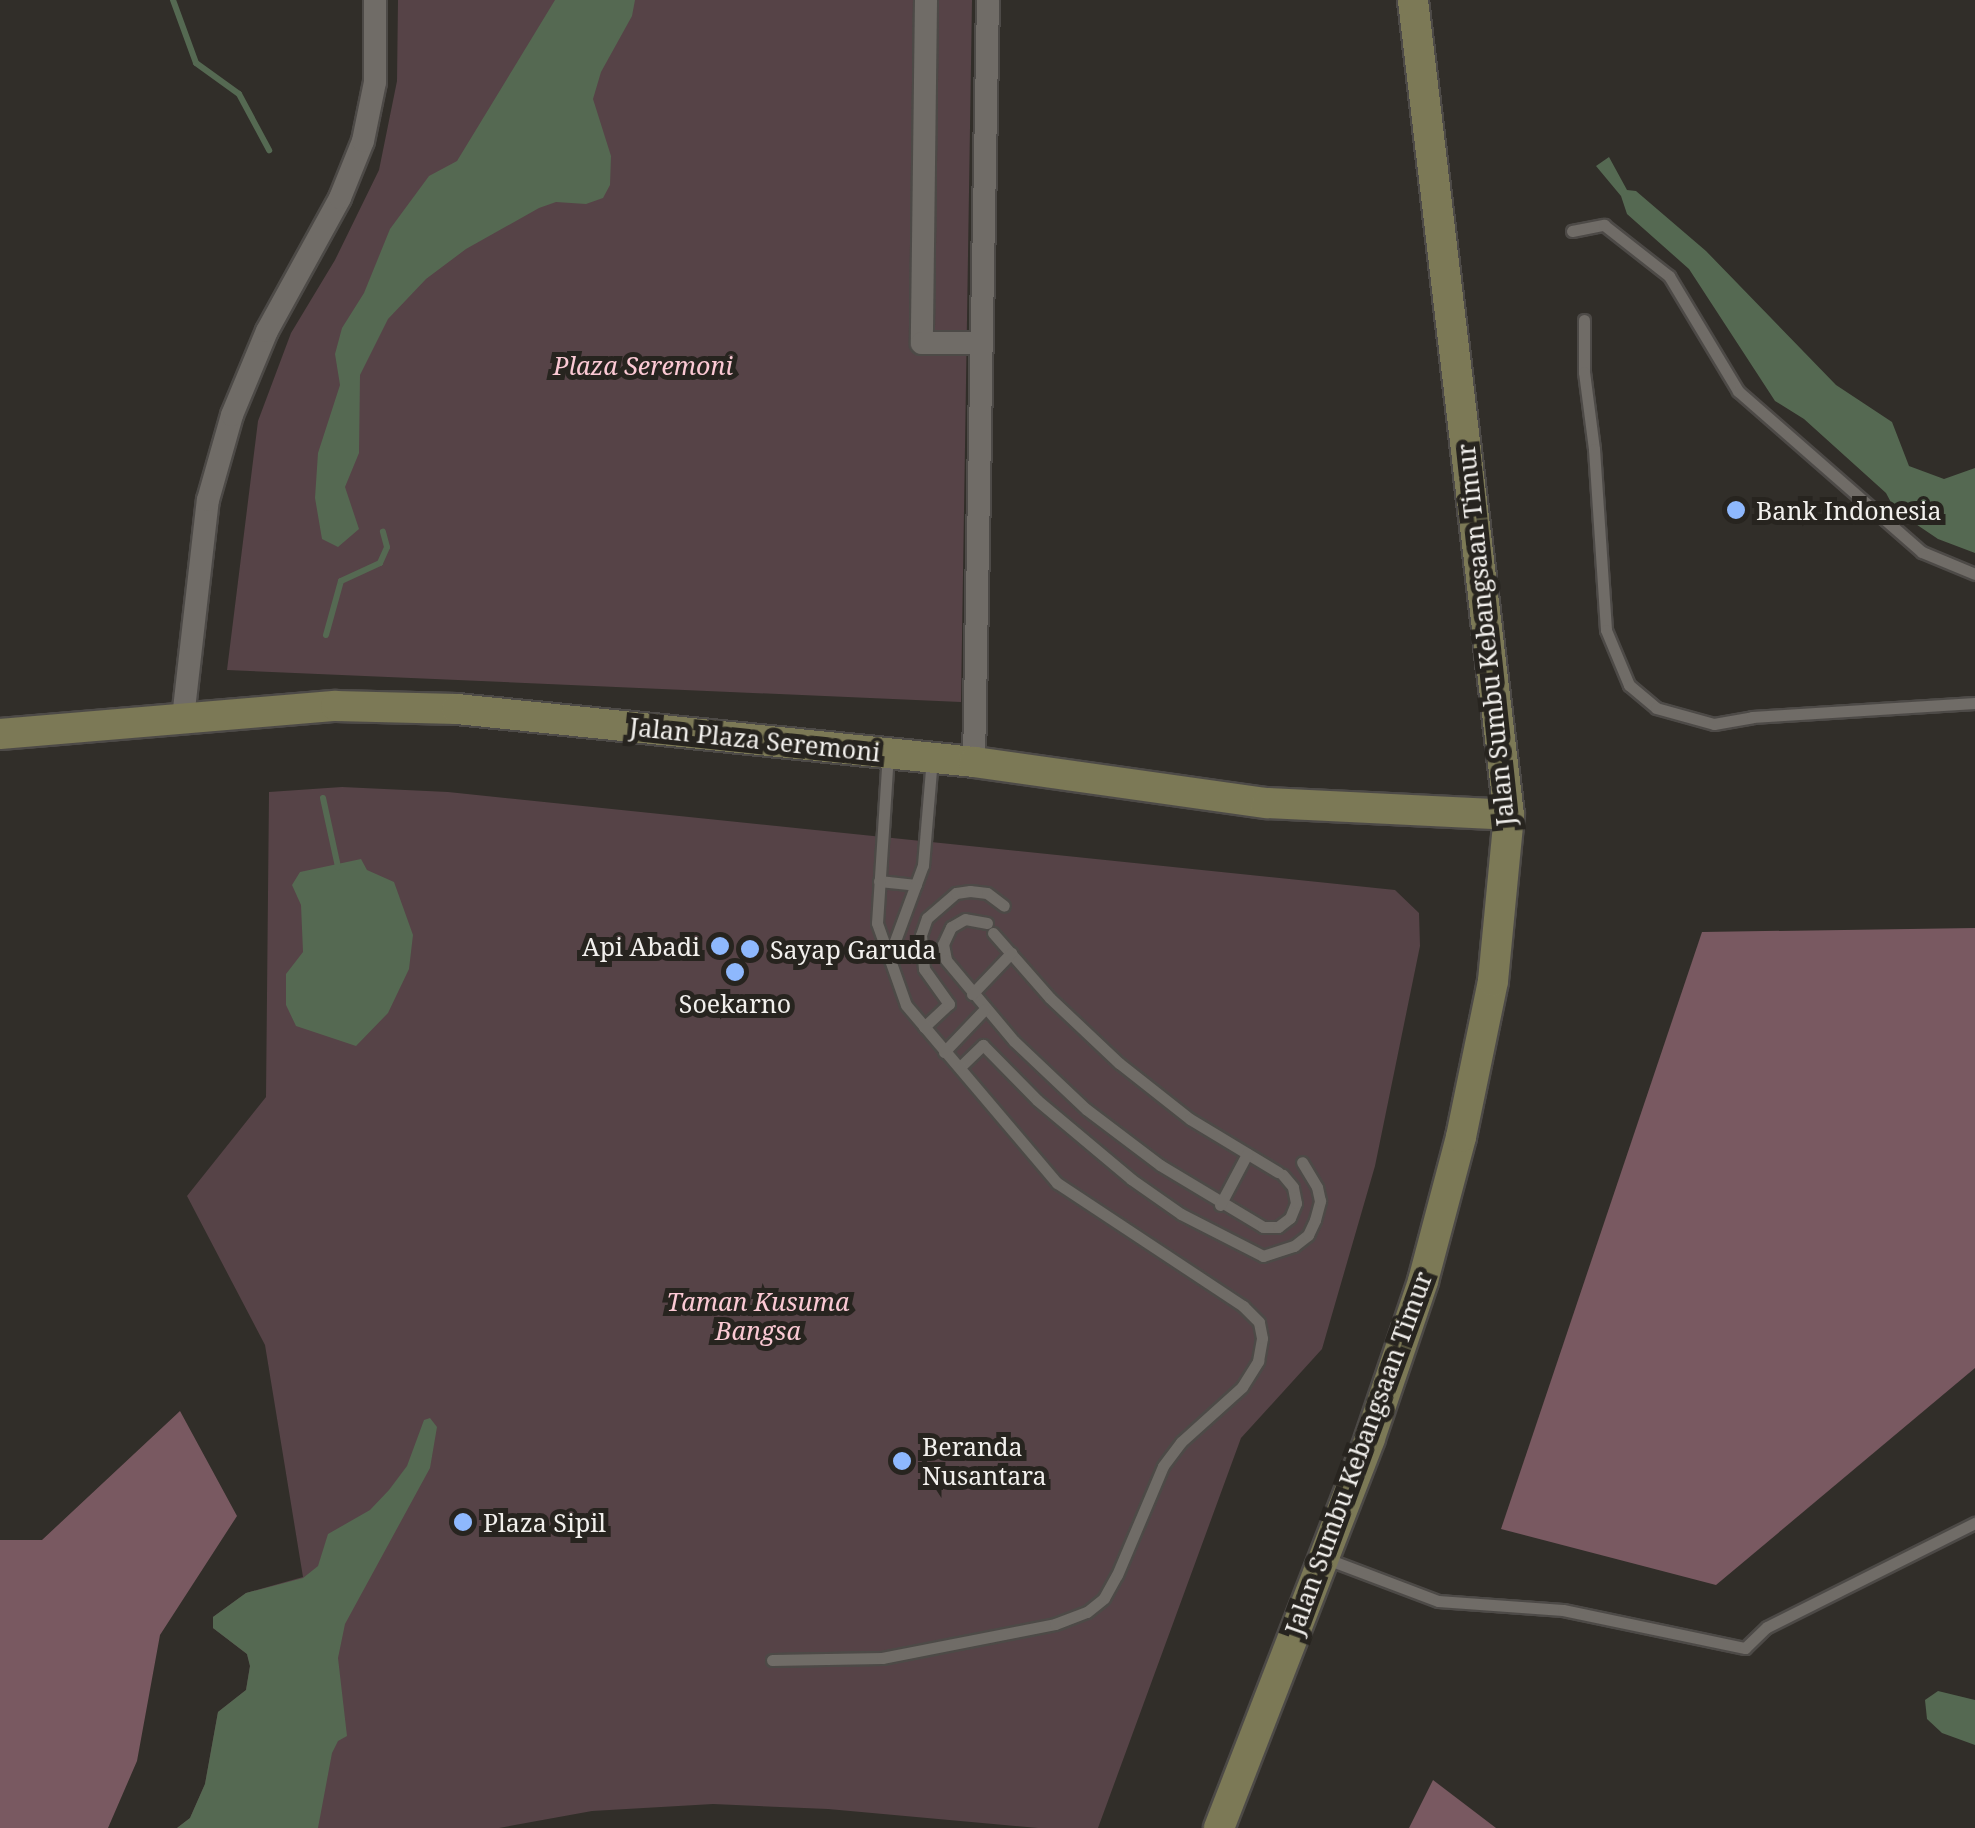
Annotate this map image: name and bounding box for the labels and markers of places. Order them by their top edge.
place label: Bank Indonesia [1756,495,1942,525]
marker: Bank Indonesia [1725,499,1747,521]
place label: Api Abadi [582,931,700,961]
place label: Sayap Garuda [770,934,936,964]
marker: Api Abadi [709,935,731,957]
marker: Sayap Garuda [739,938,761,960]
marker: Soekarno [724,961,746,983]
place label: Soekarno [679,988,791,1018]
place label: Beranda Nusantara [922,1432,1047,1491]
marker: Beranda Nusantara [891,1450,913,1472]
place label: Plaza Sipil [483,1507,606,1537]
marker: Plaza Sipil [452,1511,474,1533]

